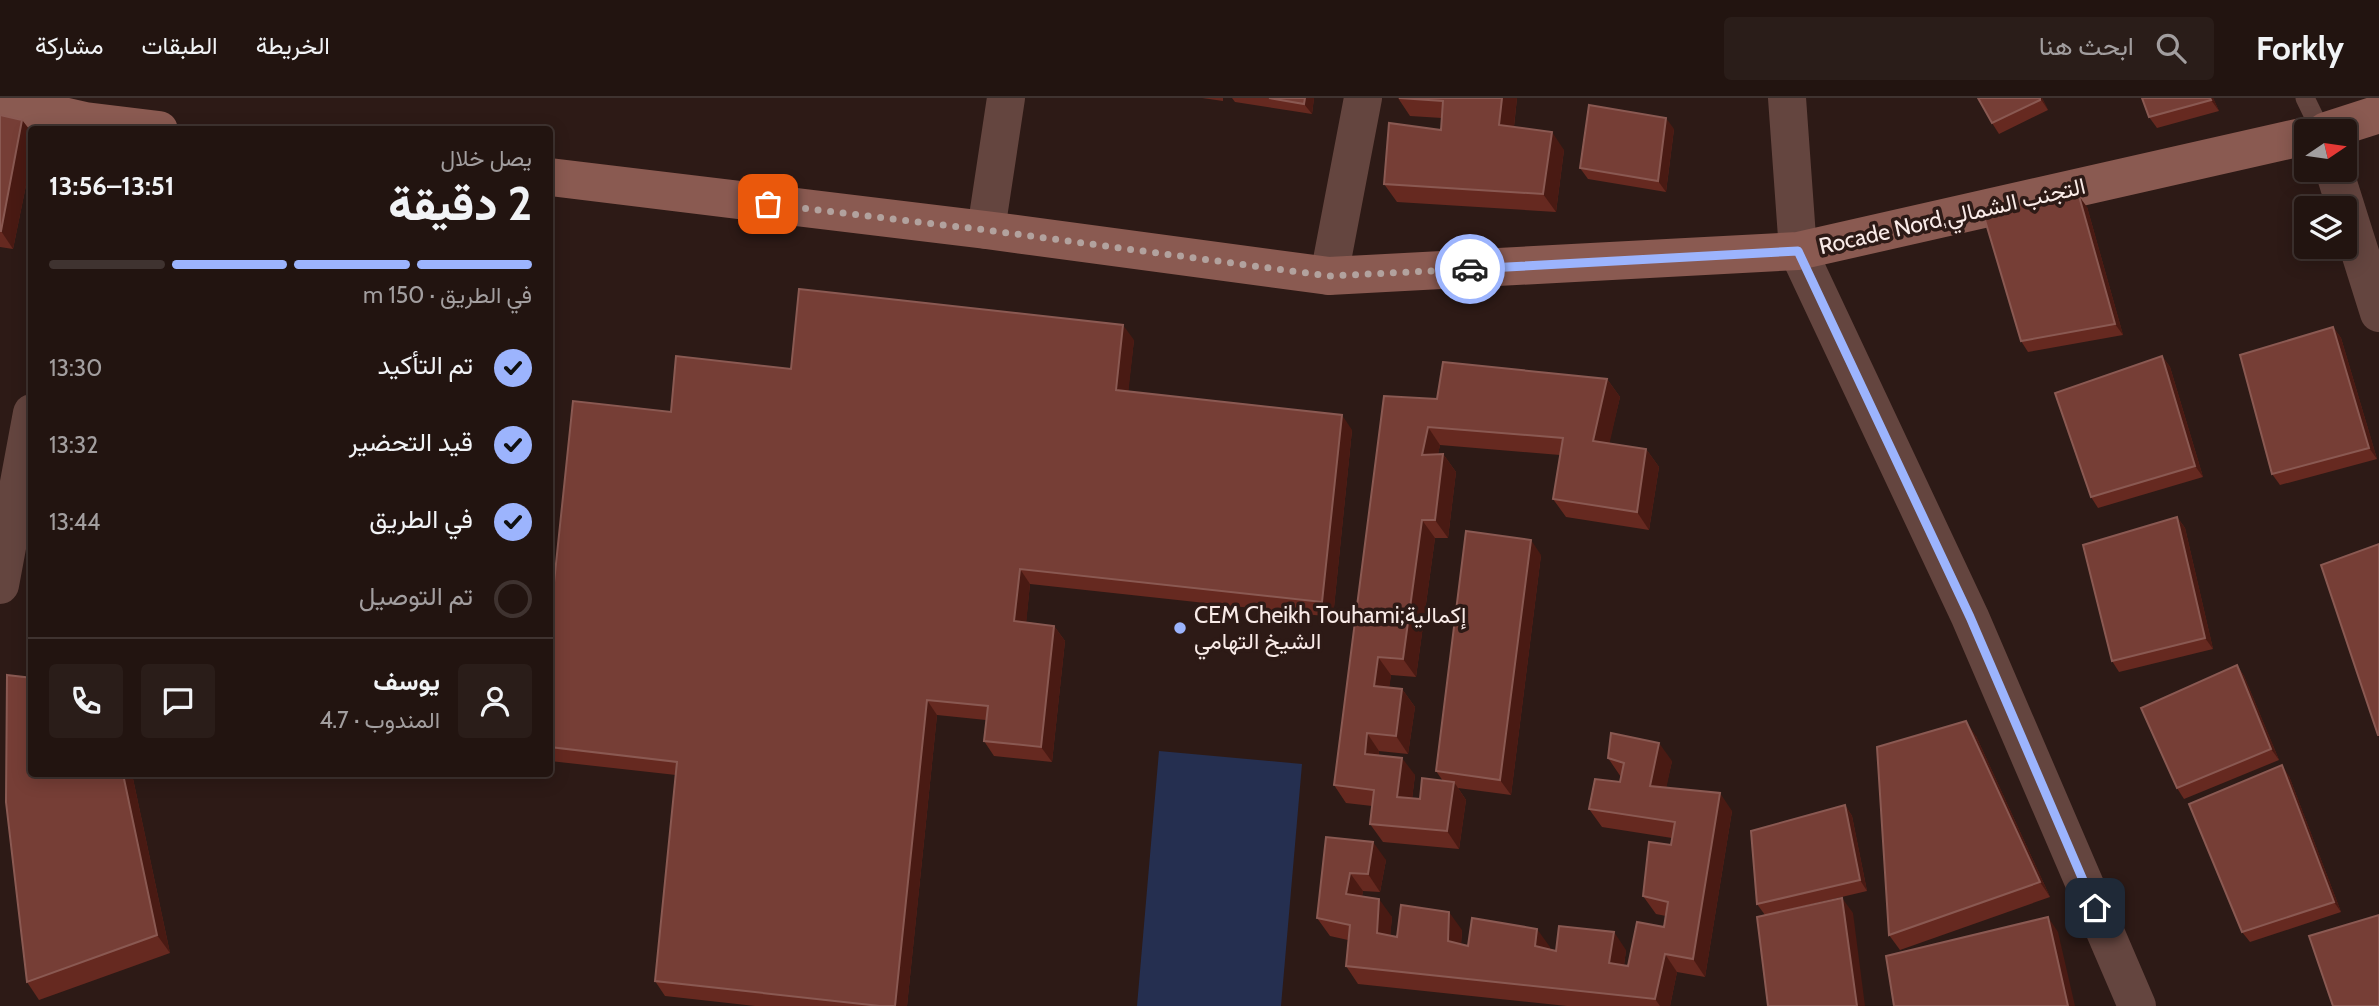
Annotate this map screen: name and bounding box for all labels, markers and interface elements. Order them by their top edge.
search box [1724,17,2214,80]
text: Forkly [2256,28,2344,68]
icon: search [2152,29,2190,67]
text: ابحث هنا [2039,30,2134,62]
text: مشاركة [35,31,103,60]
text: الطبقات [141,31,218,60]
text: الخريطة [256,31,330,60]
north arrow [2294,119,2357,182]
map controls [2294,119,2357,259]
text: يصل خلال [440,144,532,172]
text: 13:51–13:56 [49,170,174,202]
street label: Rocade Nord,التجنب الشمالي [1816,172,2089,265]
pin [738,174,798,234]
text: 2 دقيقة [388,176,532,232]
icon: bag [749,185,787,223]
button: layers [2294,196,2357,259]
courier [1435,234,1505,304]
icon: car [1451,250,1489,288]
text: في الطريق · 150 m [363,281,532,309]
text: تم التأكيد [378,349,473,381]
icon: check [494,349,532,387]
text: 13:30 [49,354,102,382]
text: قيد التحضير [349,426,473,458]
icon: check [494,426,532,464]
text: 13:32 [49,431,98,459]
text: في الطريق [369,503,473,535]
icon: check [494,503,532,541]
text: 13:44 [49,508,100,536]
text: تم التوصيل [359,580,473,612]
place label: CEM Cheikh Touhami;إكمالية الشيخ التهامي [1194,601,1466,660]
marker: CEM Cheikh Touhami;إكمالية الشيخ التهامي [1172,620,1188,636]
button: phone [49,664,123,738]
button: chat [141,664,215,738]
button: person [458,664,532,738]
text: يوسف [373,665,440,697]
text: المندوب · 4.7 [319,706,440,734]
pin [2065,878,2125,938]
icon: home [2076,889,2114,927]

